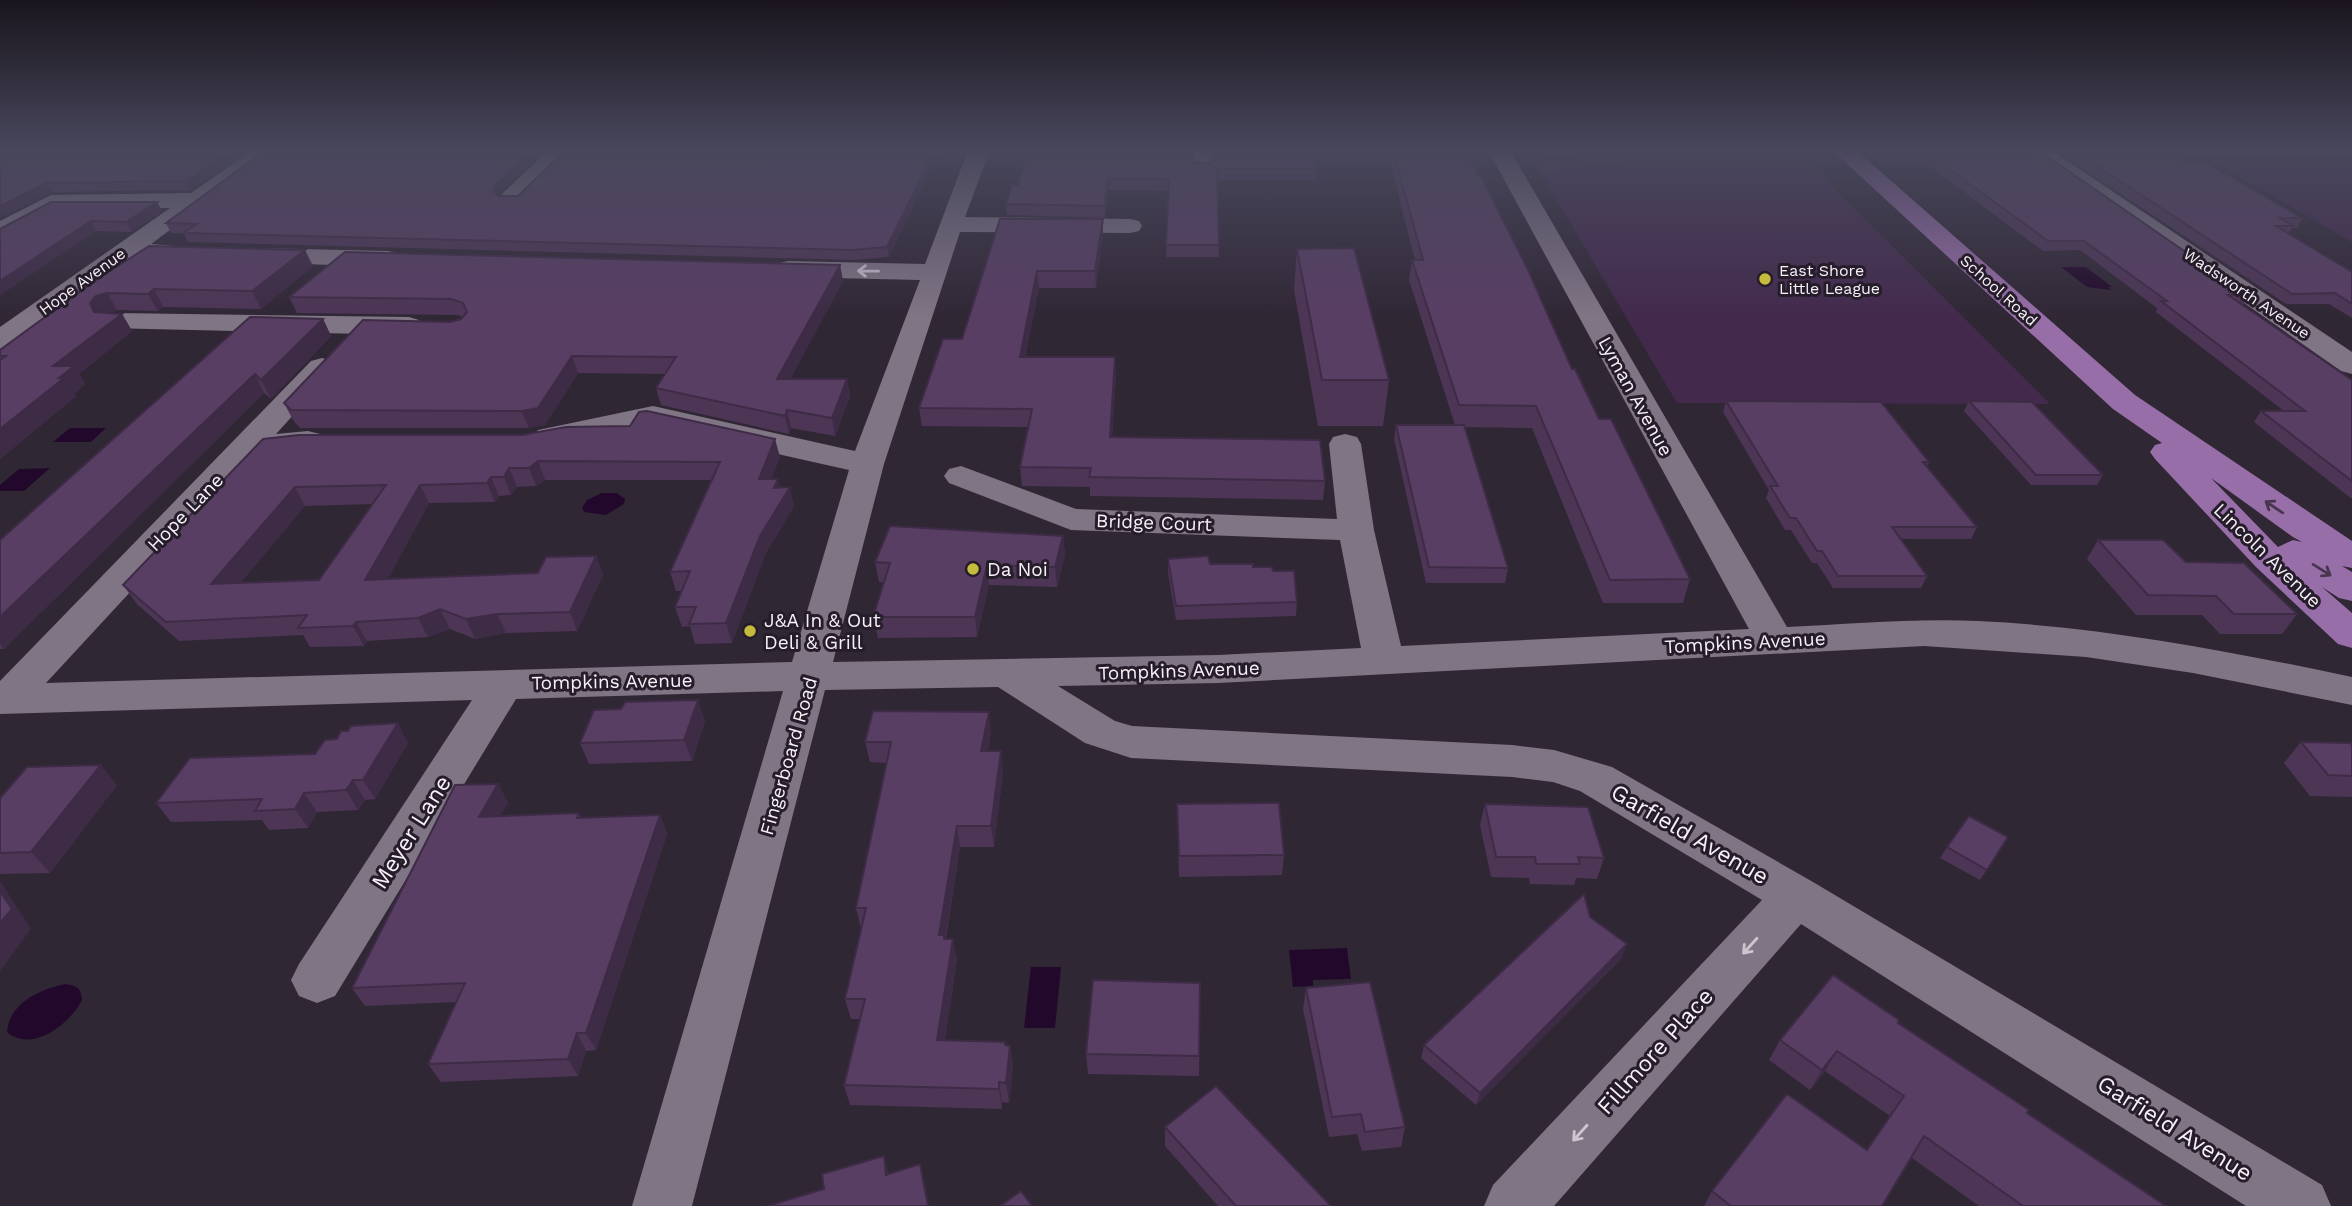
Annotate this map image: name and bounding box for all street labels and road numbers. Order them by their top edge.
street label: Hope Avenue [35,244,129,319]
street label: Wadsworth Avenue [2180,244,2314,343]
street label: School Road [1956,251,2041,330]
street label: Lyman Avenue [1593,332,1678,460]
street label: Hope Lane [143,469,228,556]
street label: Lincoln Avenue [2209,498,2326,613]
street label: Bridge Court [1096,509,1212,536]
street label: Tompkins Avenue [1664,627,1826,658]
street label: Tompkins Avenue [1098,656,1260,685]
street label: Tompkins Avenue [531,669,693,694]
street label: Fingerboard Road [755,674,822,838]
street label: Meyer Lane [366,771,457,894]
street label: Garfield Avenue [1606,778,1773,890]
street label: Fillmore Place [1592,983,1719,1120]
street label: Garfield Avenue [2092,1070,2257,1187]

